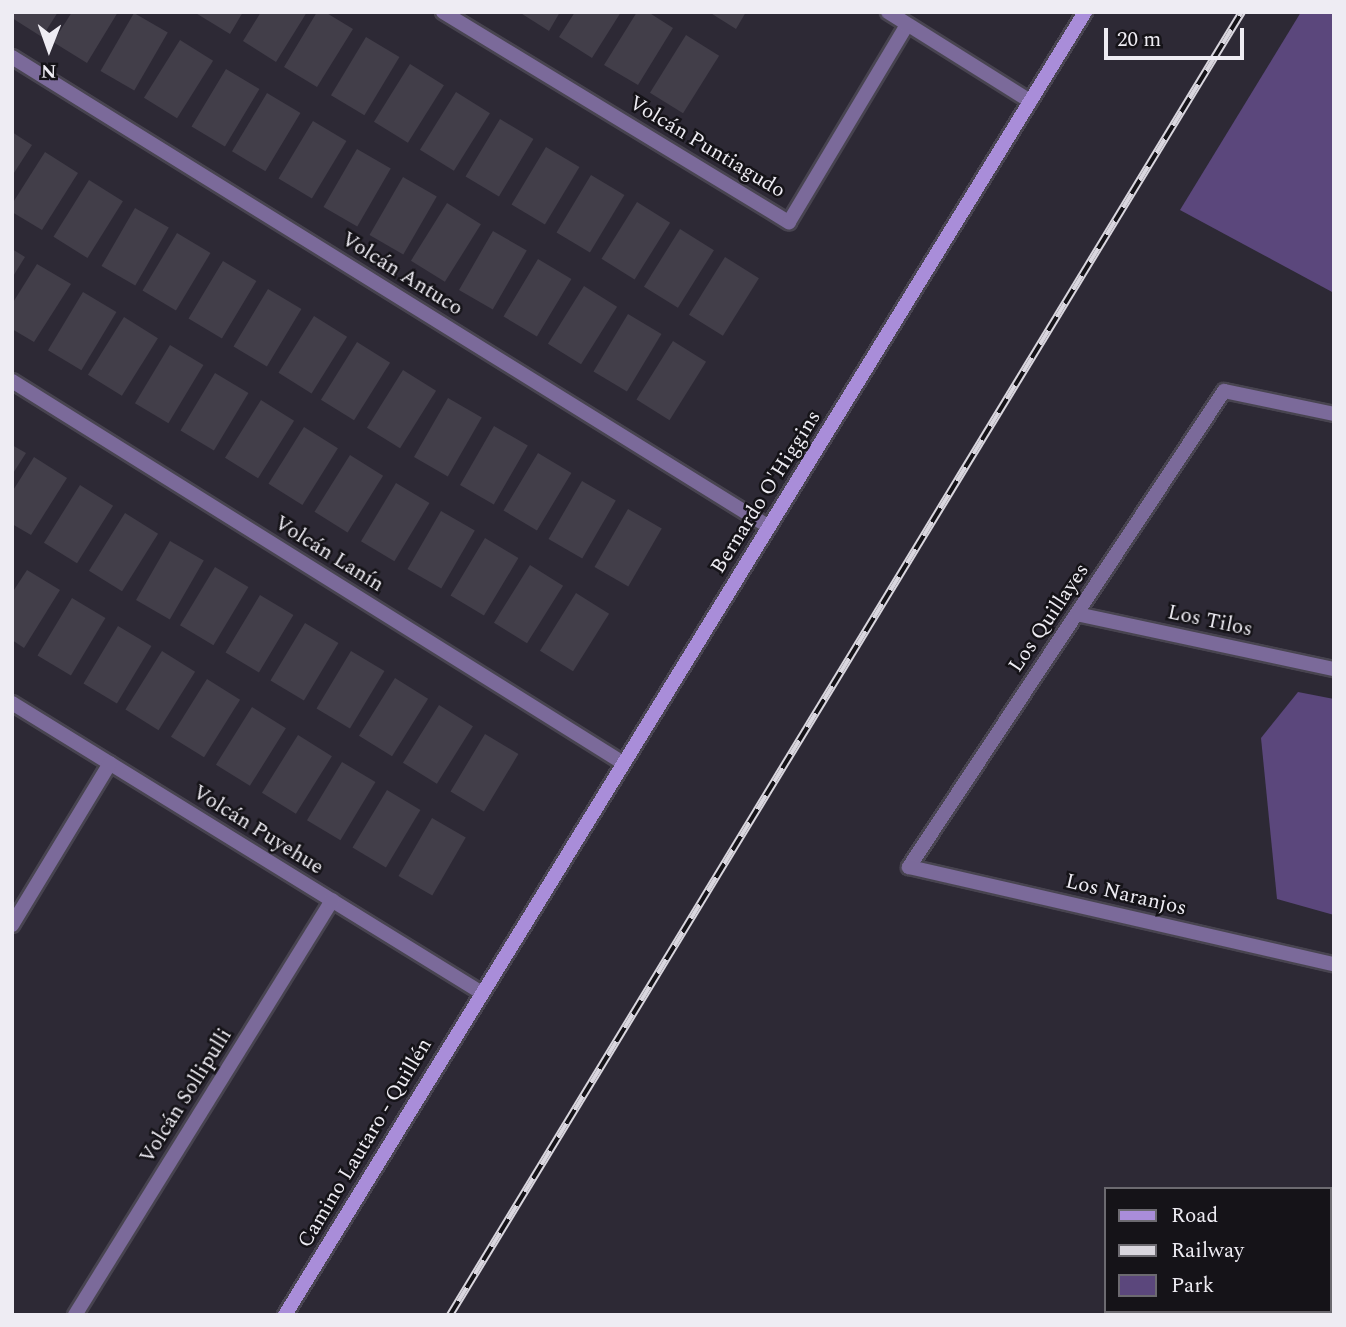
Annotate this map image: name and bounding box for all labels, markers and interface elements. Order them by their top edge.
north arrow [14,14,84,84]
scale bar [1108,14,1248,58]
text: 20 m [1117,24,1161,56]
text: N [41,56,57,85]
street label: Volcán Puntiagudo [624,90,790,204]
street label: Volcán Antuco [337,227,467,321]
street label: Bernardo O'Higgins [706,406,826,578]
street label: Volcán Lanín [270,510,388,598]
street label: Los Quillayes [1003,559,1095,677]
street label: Los Tilos [1165,600,1255,642]
street label: Volcán Puyehue [188,780,328,880]
street label: Los Naranjos [1063,869,1189,921]
street label: Volcán Sollipulli [134,1024,238,1168]
street label: Camino Lautaro - Quillén [292,1034,438,1252]
legend [1104,1187,1332,1313]
text: Road [1171,1200,1218,1232]
text: Railway [1171,1235,1244,1267]
text: Park [1171,1270,1214,1302]

